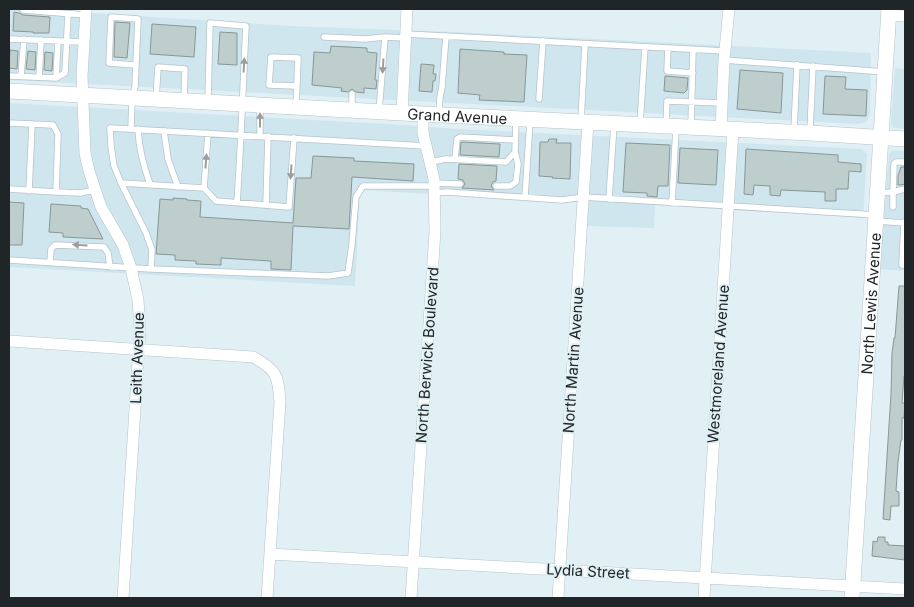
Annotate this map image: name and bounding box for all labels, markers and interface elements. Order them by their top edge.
one-way arrow [240,56,248,72]
one-way arrow [379,58,387,74]
street label: Grand Avenue [407,104,508,128]
one-way arrow [256,112,264,128]
one-way arrow [203,152,211,168]
one-way arrow [287,165,295,181]
street label: North Lewis Avenue [857,232,884,375]
one-way arrow [72,241,88,249]
street label: North Berwick Boulevard [411,266,443,444]
street label: Westmoreland Avenue [703,284,733,444]
street label: North Martin Avenue [558,286,588,434]
street label: Leith Avenue [126,312,148,404]
street label: Lydia Street [546,559,630,583]

